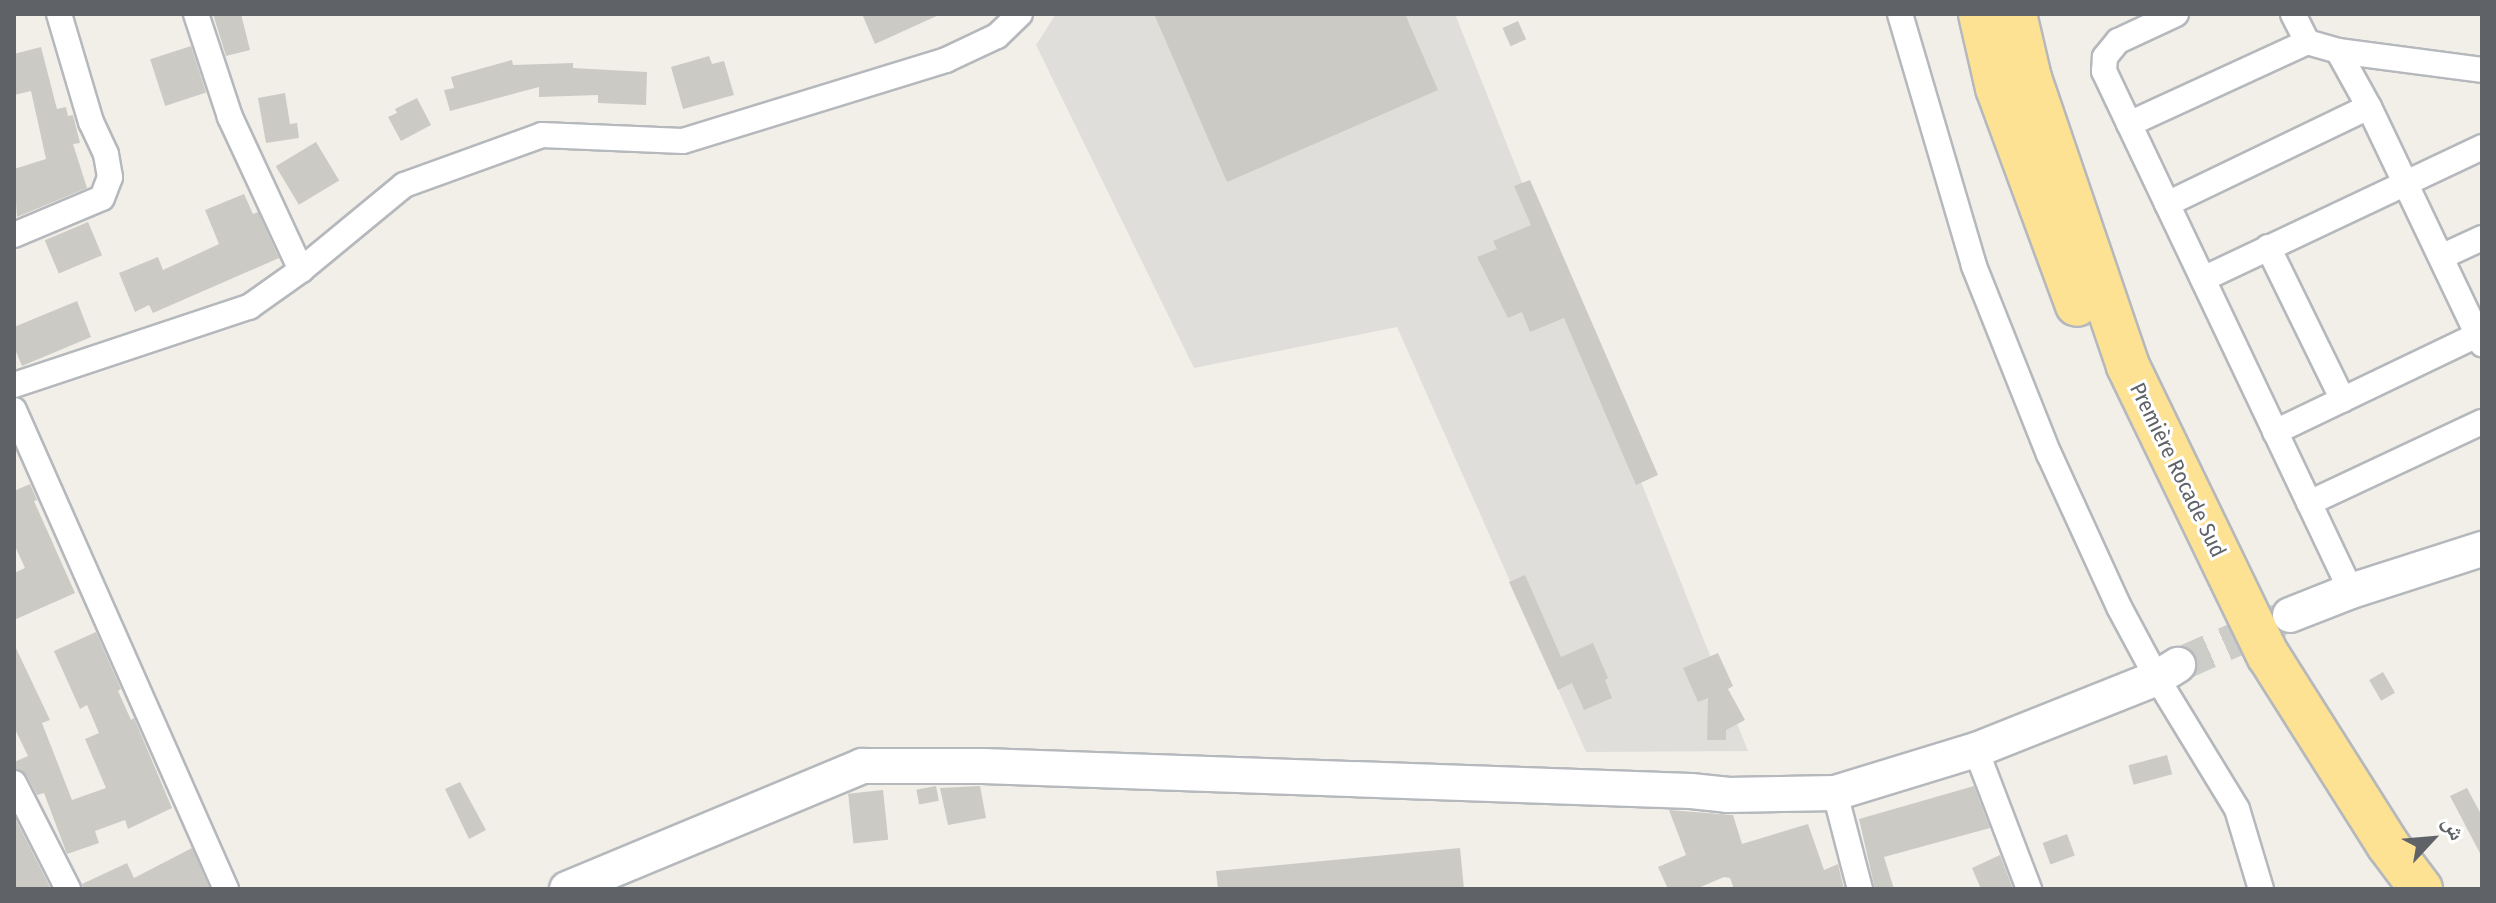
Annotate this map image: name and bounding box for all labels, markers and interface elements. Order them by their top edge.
street label: Première Rocade Sud [2124,379,2232,561]
north arrow [2392,799,2472,879]
text: ش [2437,812,2471,845]

